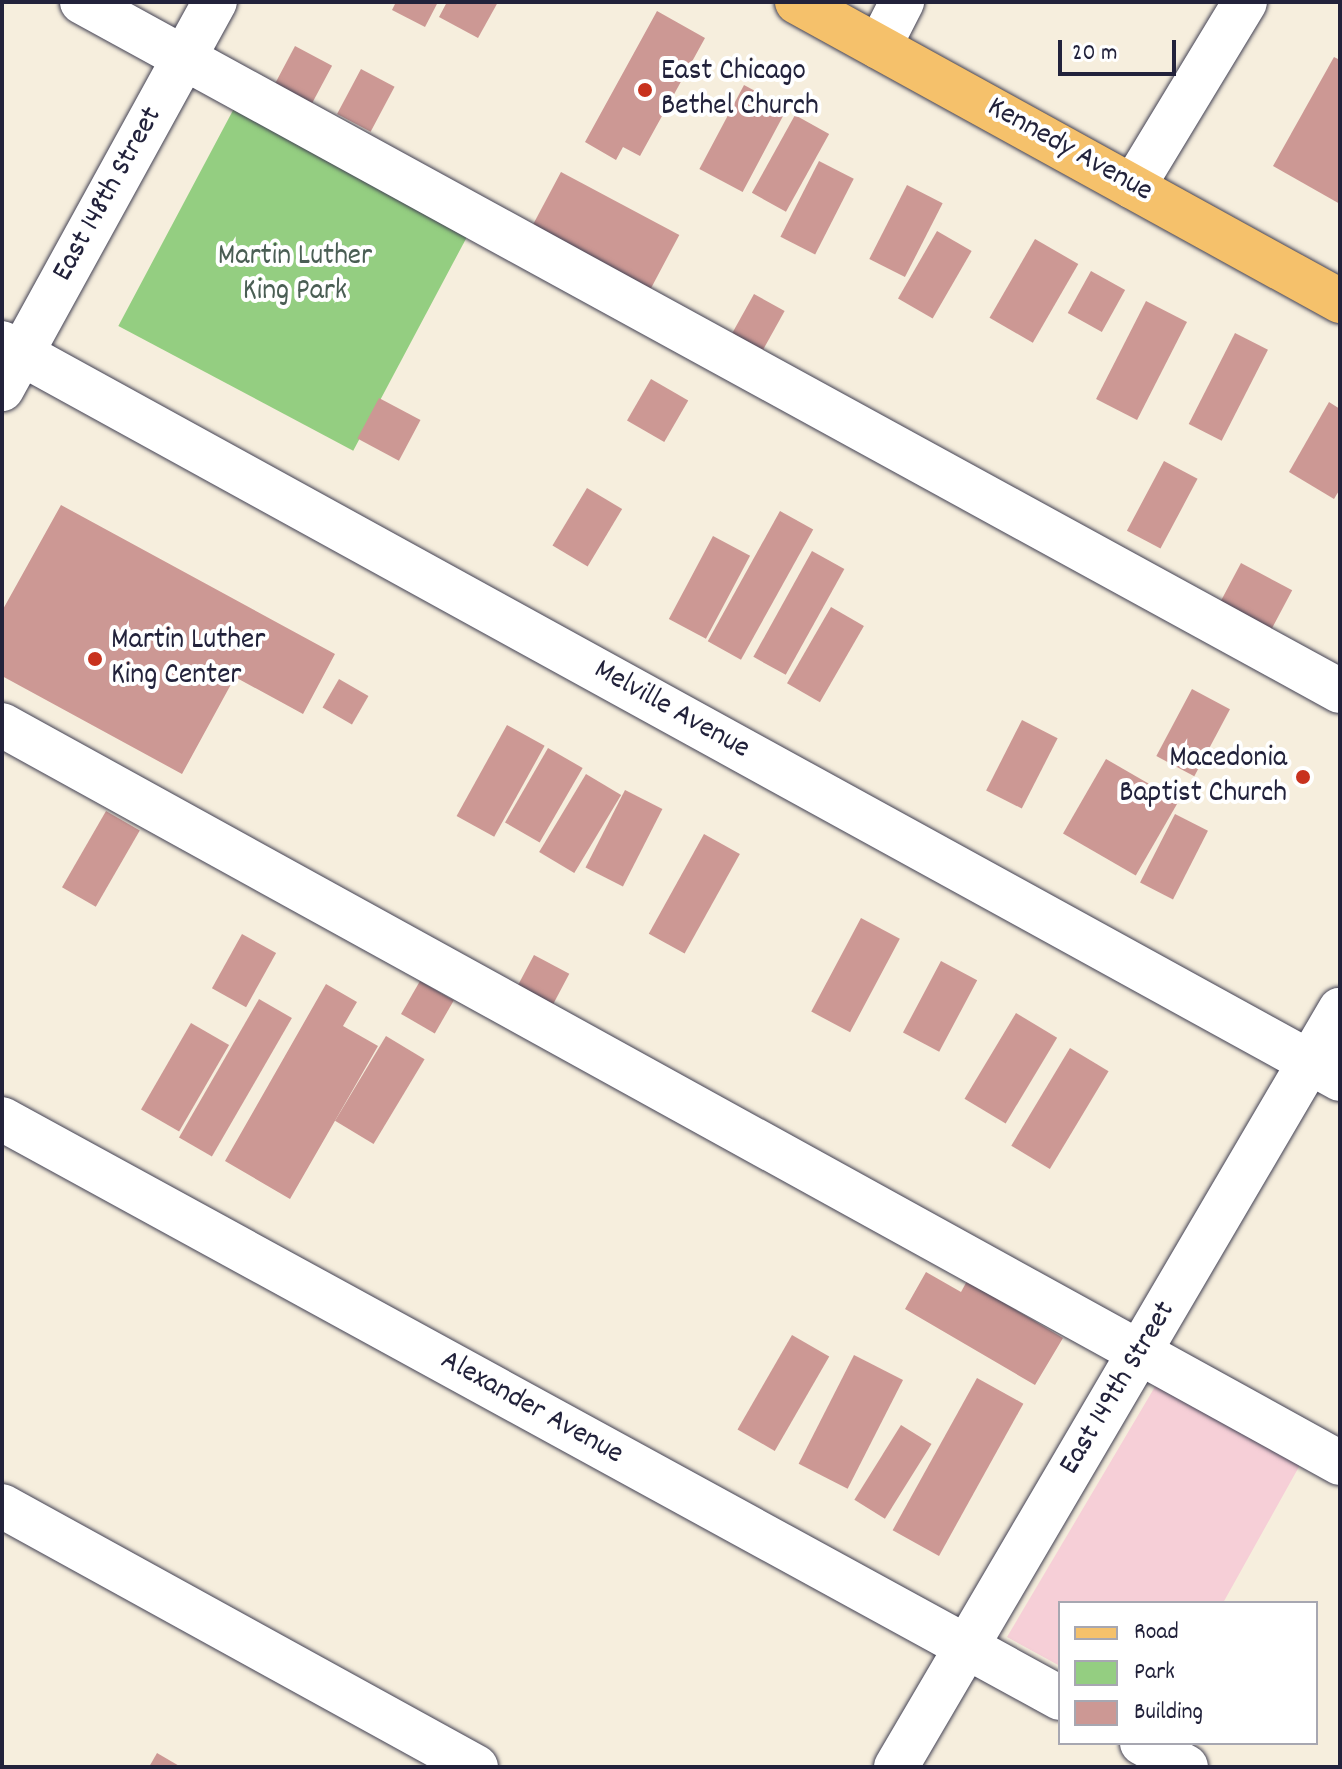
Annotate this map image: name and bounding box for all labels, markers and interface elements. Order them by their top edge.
scale bar [1062,24,1180,74]
text: 20 m [1072,37,1118,71]
place label: East Chicago Bethel Church [661,55,819,126]
marker: East Chicago Bethel Church [636,81,654,99]
street label: Kennedy Avenue [980,91,1158,211]
street label: East 148th Street [46,101,172,289]
park label: Martin Luther King Park [218,240,372,310]
place label: Martin Luther King Center [111,624,265,694]
marker: Martin Luther King Center [86,650,104,668]
street label: Melville Avenue [587,653,755,769]
place label: Macedonia Baptist Church [1119,742,1287,812]
marker: Macedonia Baptist Church [1294,768,1312,786]
street label: East 149th Street [1053,1296,1185,1482]
street label: Alexander Avenue [433,1344,629,1474]
legend [1058,1601,1318,1745]
text: Road [1134,1616,1179,1650]
text: Park [1134,1656,1175,1690]
text: Building [1134,1696,1203,1730]

